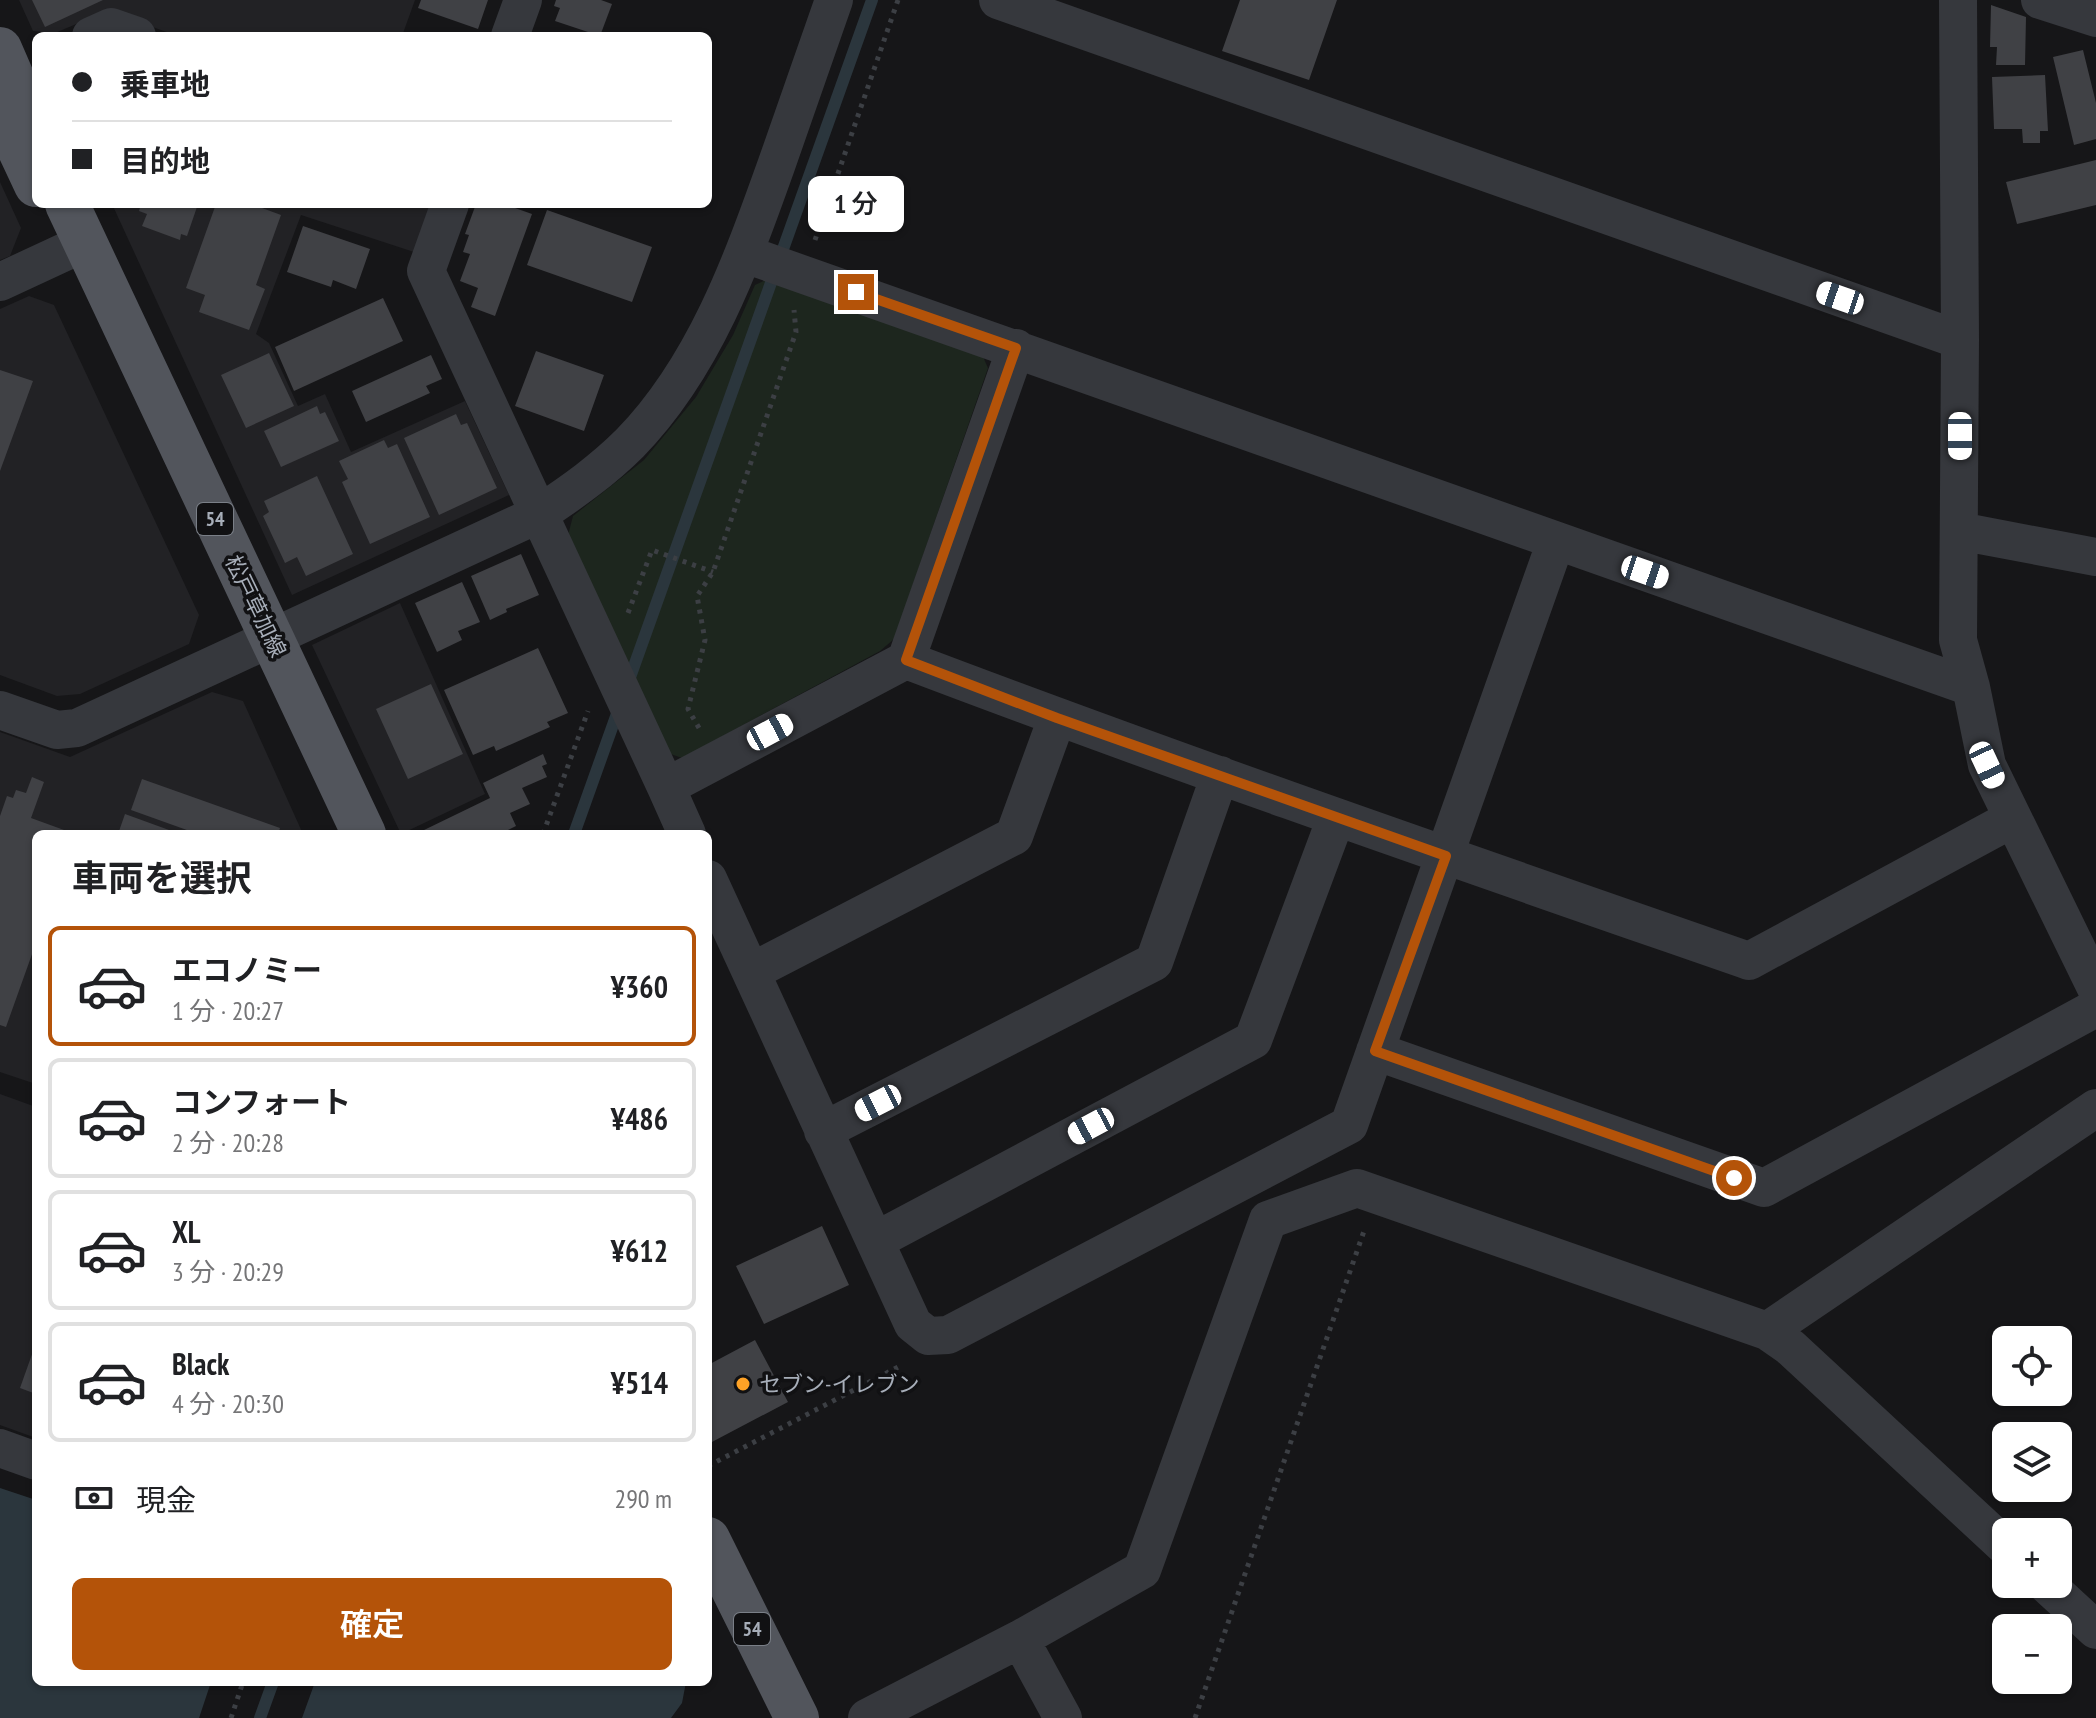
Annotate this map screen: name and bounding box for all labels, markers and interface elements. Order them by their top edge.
text: 乗車地 [120,64,210,103]
text: 目的地 [120,141,210,180]
callout: 1 分 [808,176,904,232]
text: 1 分 [834,187,878,220]
route end [838,274,874,310]
car [1813,279,1867,317]
car [1948,412,1972,460]
road number: 54 [197,503,233,535]
street label: 松戸草加線 [219,550,293,662]
car [1618,553,1672,591]
car [743,710,797,754]
car [1966,738,2008,792]
text: 車両を選択 [72,854,252,901]
icon: car [76,950,148,1022]
text: エコノミー [172,950,322,989]
text: ¥360 [611,967,668,1006]
text: 1 分 · 20:27 [172,994,284,1027]
car [851,1081,905,1125]
icon: car [76,1082,148,1154]
text: コンフォート [172,1082,351,1121]
text: ¥486 [611,1099,668,1138]
car [1064,1104,1118,1148]
text: 2 分 · 20:28 [172,1126,284,1159]
route start [1716,1160,1752,1196]
text: XL [172,1212,201,1251]
icon: car [76,1214,148,1286]
text: ¥612 [611,1231,668,1270]
text: 3 分 · 20:29 [172,1255,284,1288]
map controls [1992,1326,2072,1694]
button: locate [1992,1326,2072,1406]
text: Black [172,1344,229,1383]
icon: car [76,1346,148,1418]
text: ¥514 [611,1363,668,1402]
place label: セブン-イレブン [759,1370,919,1398]
marker: セブン-イレブン [734,1375,752,1393]
text: 4 分 · 20:30 [172,1387,284,1420]
button: layers [1992,1422,2072,1502]
icon: cash [72,1476,116,1520]
text: 現金 [136,1480,196,1519]
text: 290 m [614,1482,672,1515]
button: + [1992,1518,2072,1598]
button: 確定 [72,1578,672,1670]
road number: 54 [734,1613,770,1645]
button: − [1992,1614,2072,1694]

